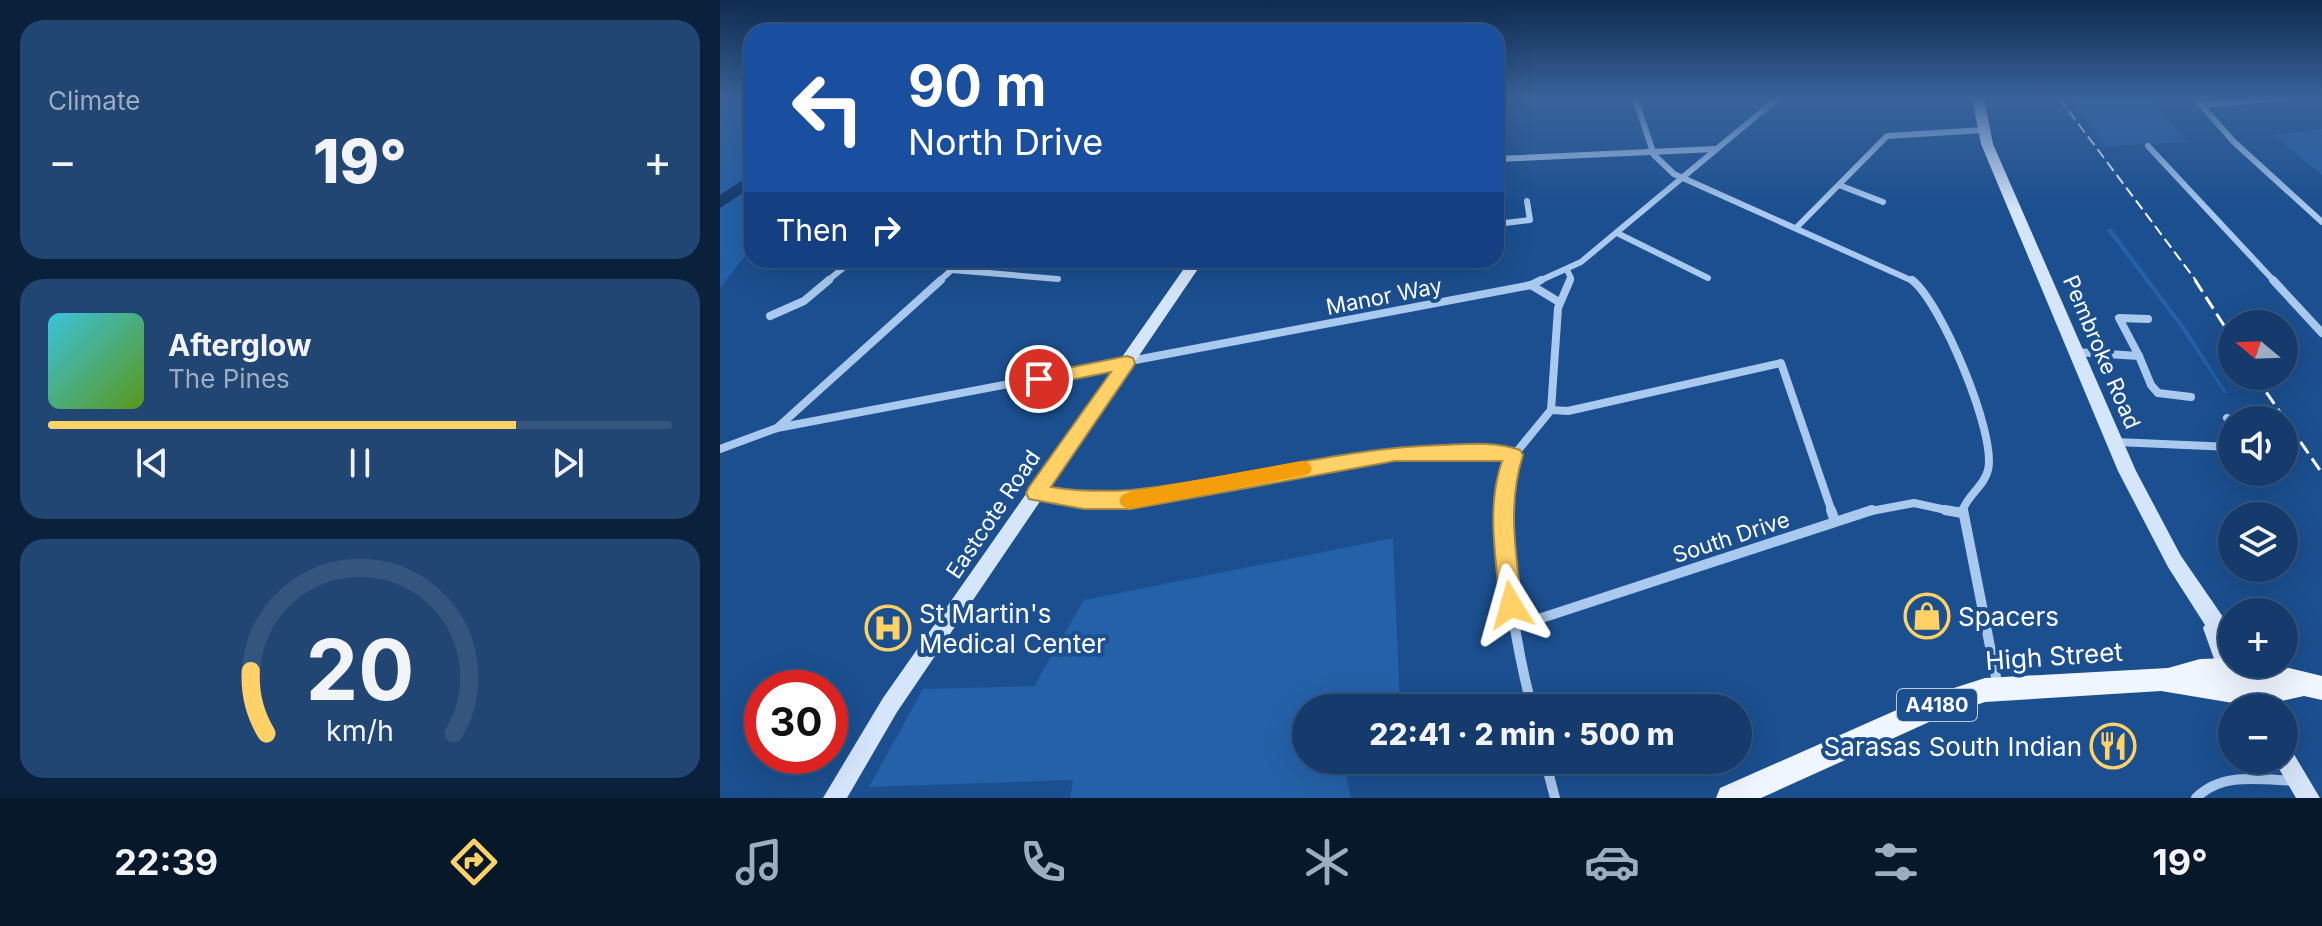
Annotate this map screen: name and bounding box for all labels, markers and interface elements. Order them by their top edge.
text: 90 m [908,52,1047,120]
icon: left [776,56,880,160]
text: Climate [48,85,140,116]
text: North Drive [908,120,1103,164]
text: 19° [313,125,407,197]
text: − [48,134,77,188]
text: + [643,134,672,188]
icon: right [864,208,908,252]
text: Then [776,212,848,248]
street label: Pembroke Road [2058,271,2146,433]
street label: Manor Way [1324,272,1444,320]
north arrow [2218,310,2298,390]
map controls [2218,310,2298,774]
text: Afterglow [168,327,312,363]
pin [1005,345,1073,413]
icon: arrive [1017,357,1061,401]
text: The Pines [168,363,290,394]
button: sound [2218,406,2298,486]
icon: previous [130,441,174,485]
icon: pause [338,441,382,485]
icon: next [546,441,590,485]
street label: Eastcote Road [941,445,1045,583]
button: layers [2218,502,2298,582]
street label: South Drive [1669,506,1793,568]
position arrow [1469,563,1553,647]
shop icon: Spacers [1903,592,1951,640]
place label: St Martin's Medical Center [919,598,1106,659]
button: + [2218,598,2298,678]
place label: Spacers [1958,601,2059,632]
hospital icon: St Martin's Medical Center [864,604,912,652]
text: 20 [306,619,414,720]
street label: High Street [1984,636,2124,676]
speed limit sign: 30 [744,670,848,774]
road number: A4180 [1897,689,1977,721]
button: − [2218,694,2298,774]
text: km/h [326,714,394,749]
text: 22:41 · 2 min · 500 m [1369,716,1675,752]
restaurant icon: Sarasas South Indian [2089,722,2137,770]
place label: Sarasas South Indian [1824,731,2082,762]
icon: directions [446,834,502,890]
icon: music [731,834,787,890]
icon: phone [1015,834,1071,890]
icon: climate [1299,834,1355,890]
icon: car [1584,834,1640,890]
icon: filters [1868,834,1924,890]
text: 22:39 [114,840,218,884]
text: 19° [2152,840,2208,884]

